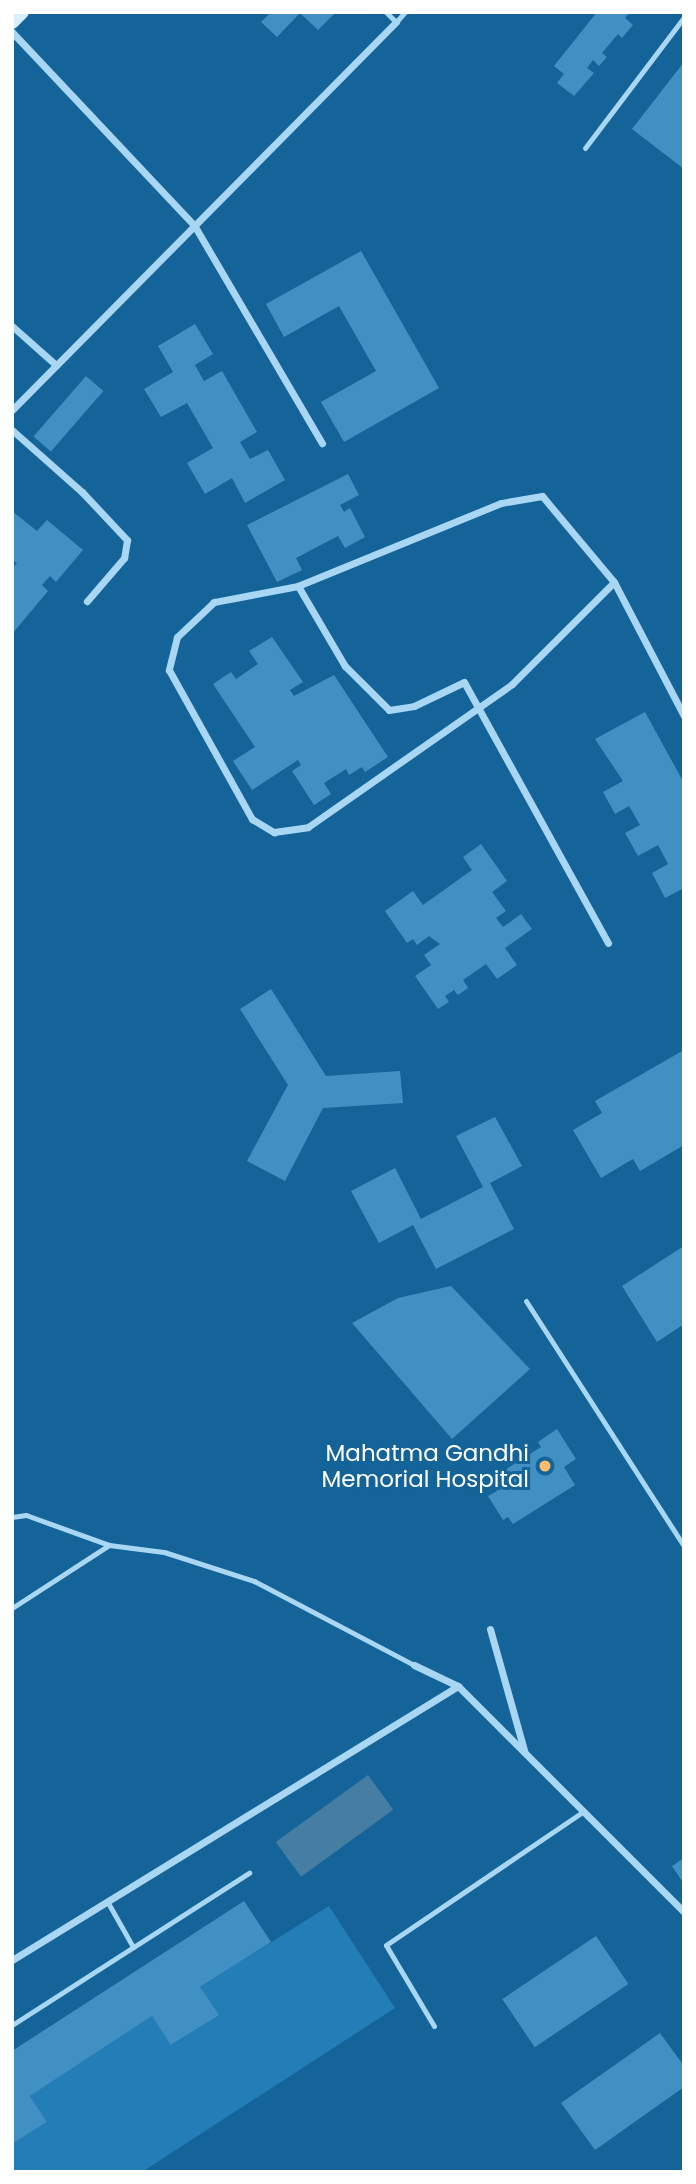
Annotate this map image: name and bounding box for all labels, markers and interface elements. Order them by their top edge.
place label: Mahatma Gandhi Memorial Hospital [322,1439,529,1493]
marker: Mahatma Gandhi Memorial Hospital [535,1456,555,1476]

